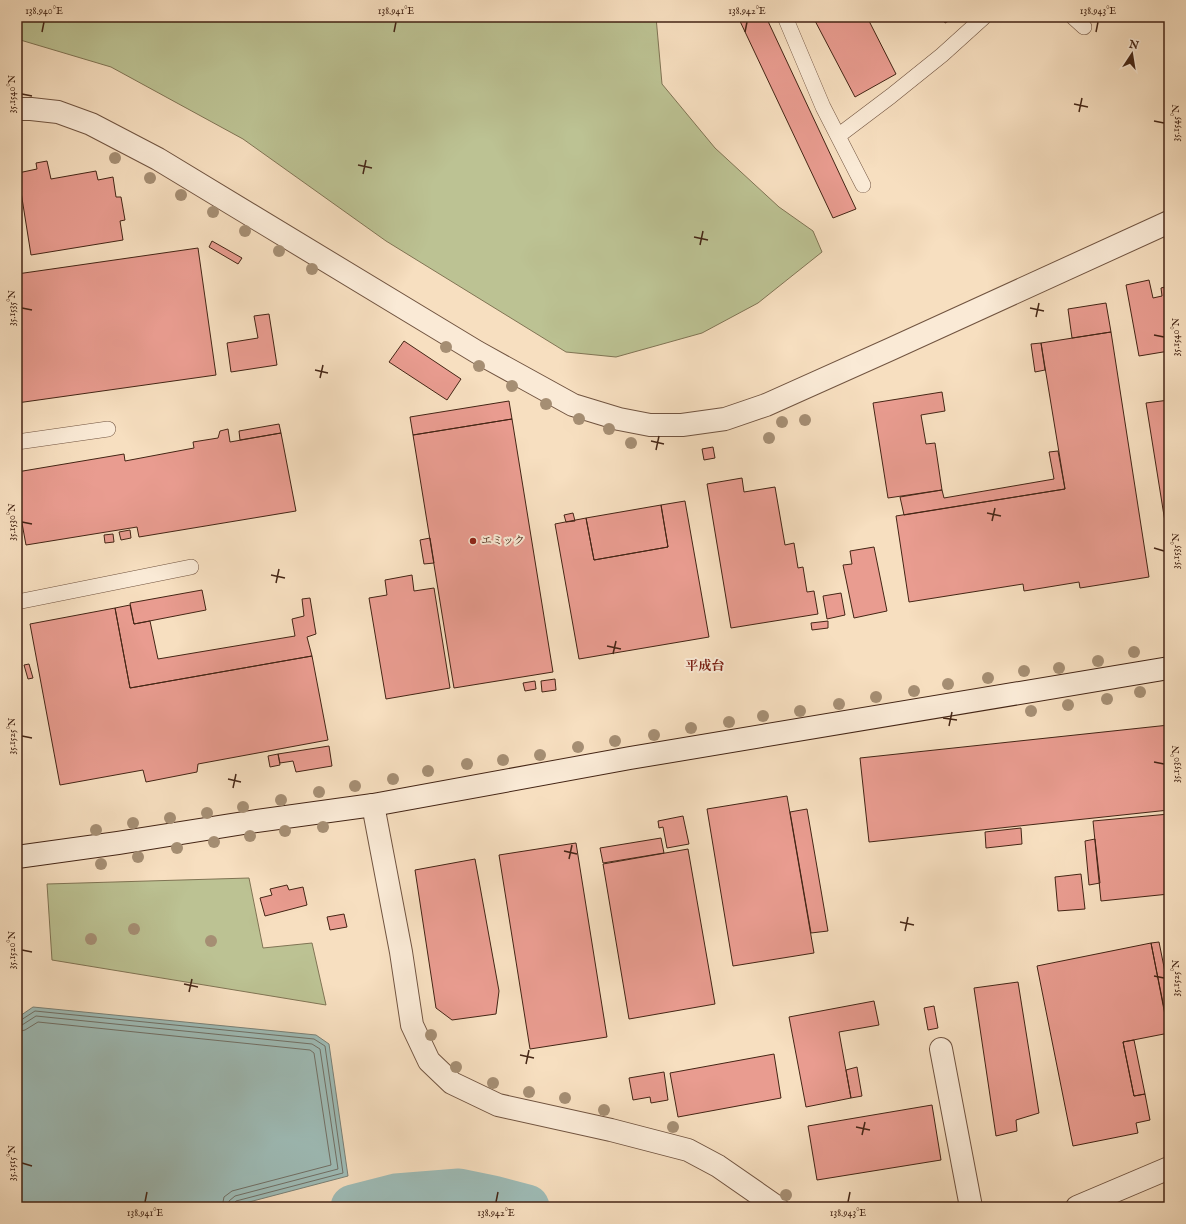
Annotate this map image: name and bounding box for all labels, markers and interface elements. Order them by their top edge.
text: 138.940°E [25,5,63,18]
text: 138.941°E [378,5,414,18]
text: 138.942°E [728,5,766,18]
text: 138.943°E [1080,5,1116,18]
north arrow [1112,34,1152,74]
text: N [1127,37,1140,53]
text: 35.1540°N [6,74,19,113]
text: 35.1545°N [1170,104,1183,142]
text: 35.1535°N [6,290,19,326]
text: 35.1540°N [1170,317,1183,356]
text: 35.1530°N [6,503,19,541]
text: 35.1535°N [1170,533,1183,569]
place label: エミック [481,534,525,548]
marker: エミック [468,536,478,546]
district label: 平成台 [685,658,725,675]
text: 35.1525°N [6,717,19,754]
text: 35.1530°N [1170,745,1183,783]
text: 35.1520°N [6,931,19,969]
text: 35.1525°N [1170,959,1183,996]
text: 35.1515°N [6,1145,19,1181]
text: 138.941°E [127,1207,163,1220]
text: 138.942°E [477,1207,515,1220]
text: 138.943°E [830,1207,866,1220]

